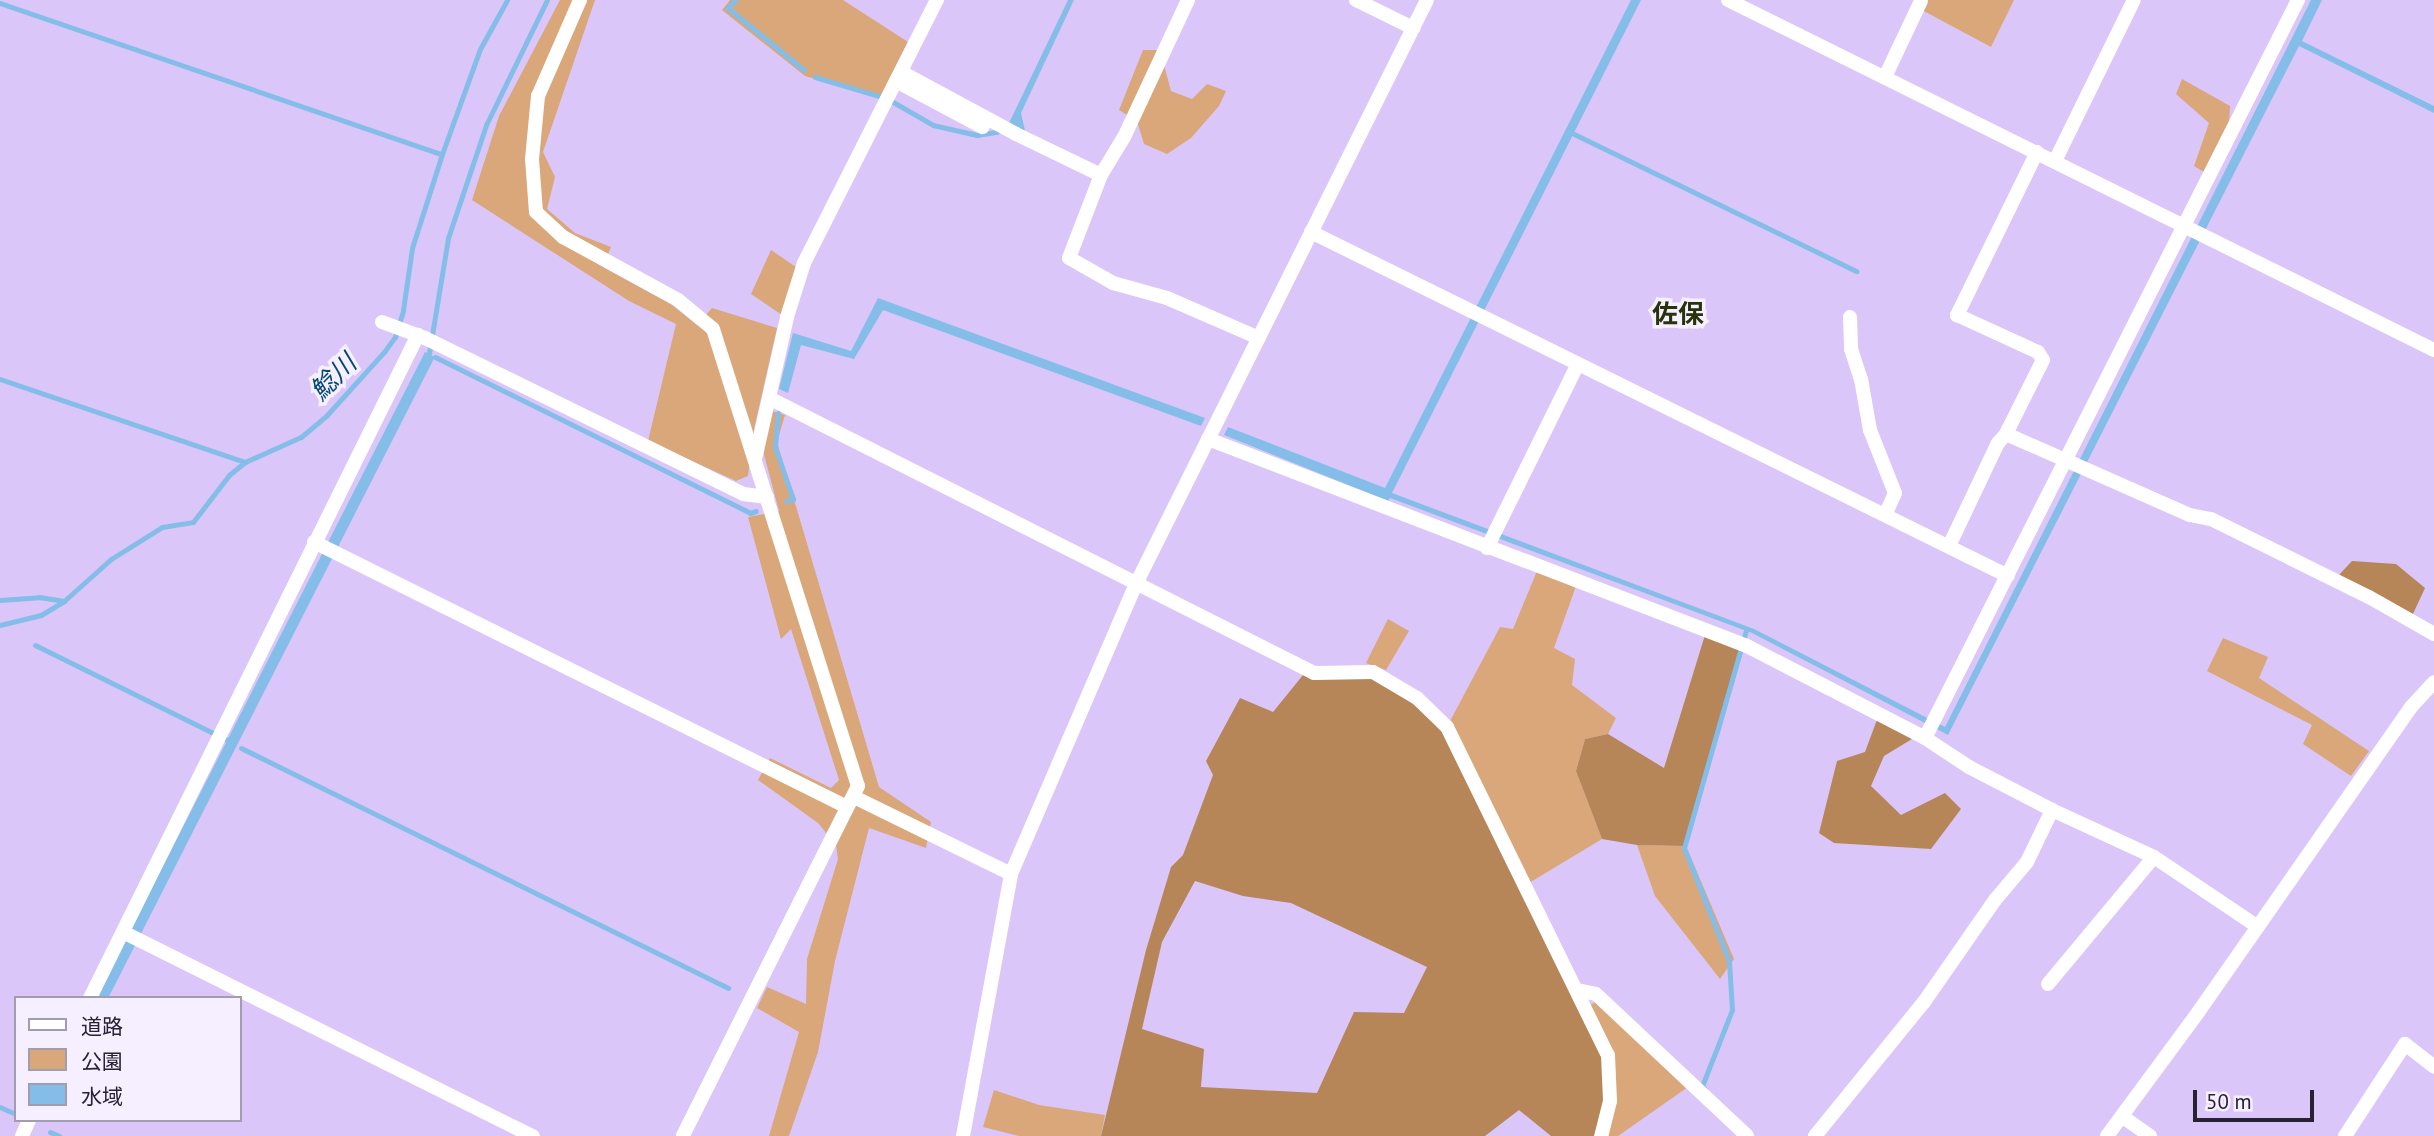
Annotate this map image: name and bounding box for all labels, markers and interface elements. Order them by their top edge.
district label: 佐保 [1652,298,1704,330]
water label: 鯰川 [304,348,362,406]
legend [14,996,242,1122]
text: 道路 [81,1013,123,1040]
text: 公園 [81,1048,123,1075]
scale bar [2196,1076,2317,1120]
text: 水域 [81,1083,123,1110]
text: 50 m [2206,1088,2252,1115]

